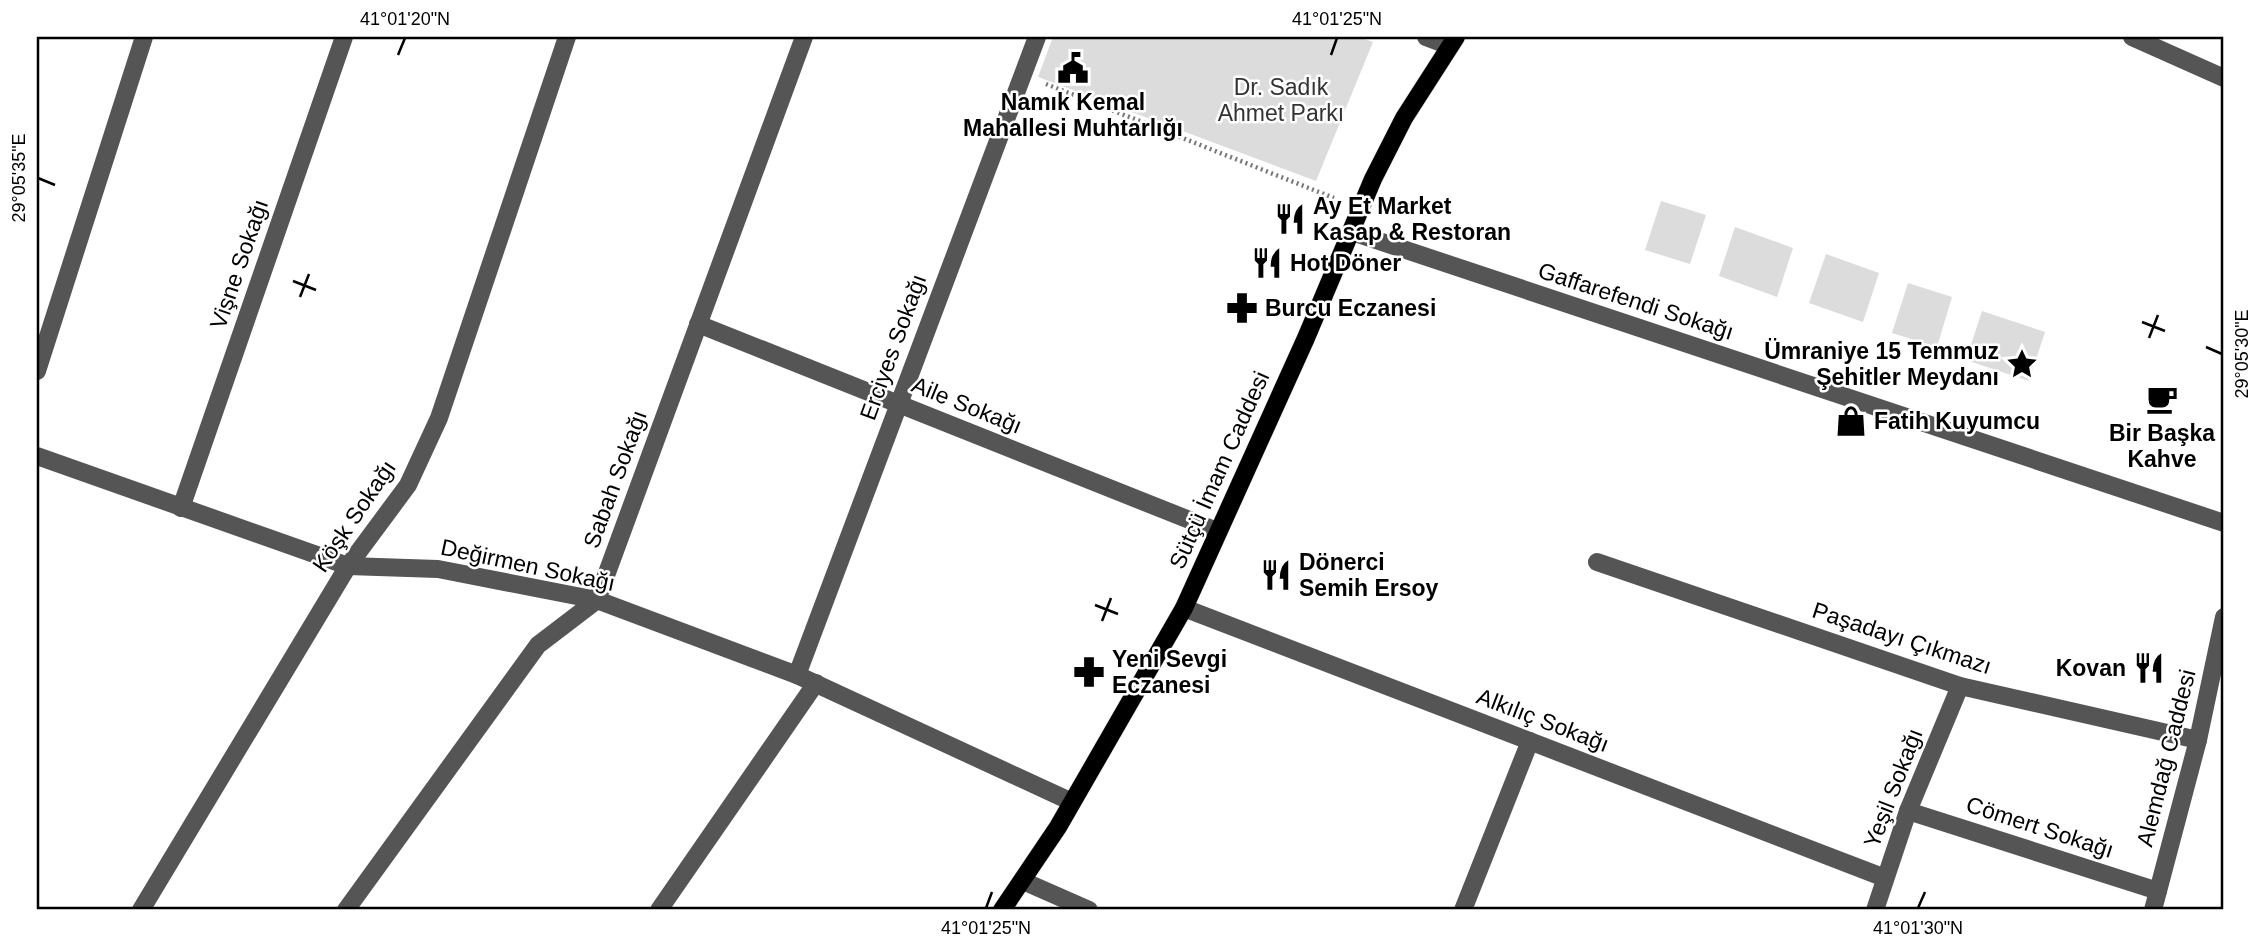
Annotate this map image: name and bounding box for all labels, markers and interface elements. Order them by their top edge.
text: 41°01'20"N [360,9,450,29]
text: 41°01'25"N [1292,9,1382,29]
public building icon: Namık Kemal Mahallesi Muhtarlığı [1056,51,1090,85]
park label: Dr. Sadık Ahmet Parkı [1218,74,1344,126]
place label: Namık Kemal Mahallesi Muhtarlığı [963,89,1183,141]
text: 29°05'35"E [9,133,29,223]
place label: Ay Et Market Kasap & Restoran [1313,193,1511,245]
street label: Vişne Sokağı [205,196,273,332]
restaurant icon: Ay Et Market Kasap & Restoran [1273,202,1307,236]
restaurant icon: Hot Döner [1250,246,1284,280]
place label: Hot Döner [1290,250,1401,276]
street label: Gaffarefendi Sokağı [1535,257,1737,345]
street label: Erciyes Sokağı [855,270,931,424]
pharmacy icon: Burcu Eczanesi [1225,291,1259,325]
place label: Burcu Eczanesi [1265,295,1436,321]
text: 29°05'30"E [2232,309,2252,399]
place label: Ümraniye 15 Temmuz Şehitler Meydanı [1764,338,1999,390]
place icon: Ümraniye 15 Temmuz Şehitler Meydanı [2005,347,2039,381]
street label: Sütçü İmam Caddesi [1164,367,1274,573]
street label: Aile Sokağı [908,371,1026,439]
cafe icon: Bir Başka Kahve [2145,382,2179,416]
shop icon: Fatih Kuyumcu [1834,404,1868,438]
street label: Sabah Sokağı [578,407,652,551]
place label: Fatih Kuyumcu [1874,408,2040,434]
place label: Bir Başka Kahve [2109,420,2215,472]
street label: Köşk Sokağı [307,455,401,577]
street label: Değirmen Sokağı [438,534,618,596]
place label: Dönerci Semih Ersoy [1299,549,1439,601]
restaurant icon: Dönerci Semih Ersoy [1259,558,1293,592]
street label: Paşadayı Çıkmazı [1809,597,1995,679]
place label: Yeni Sevgi Eczanesi [1112,646,1227,698]
restaurant icon: Kovan [2132,651,2166,685]
pharmacy icon: Yeni Sevgi Eczanesi [1072,655,1106,689]
place label: Kovan [2056,655,2126,681]
street label: Alemdağ Caddesi [2131,667,2201,849]
street label: Alkılıç Sokağı [1473,683,1613,757]
street label: Yeşil Sokağı [1858,725,1928,851]
street label: Cömert Sokağı [1963,791,2117,863]
text: 41°01'25"N [941,918,1031,938]
text: 41°01'30"N [1873,918,1963,938]

